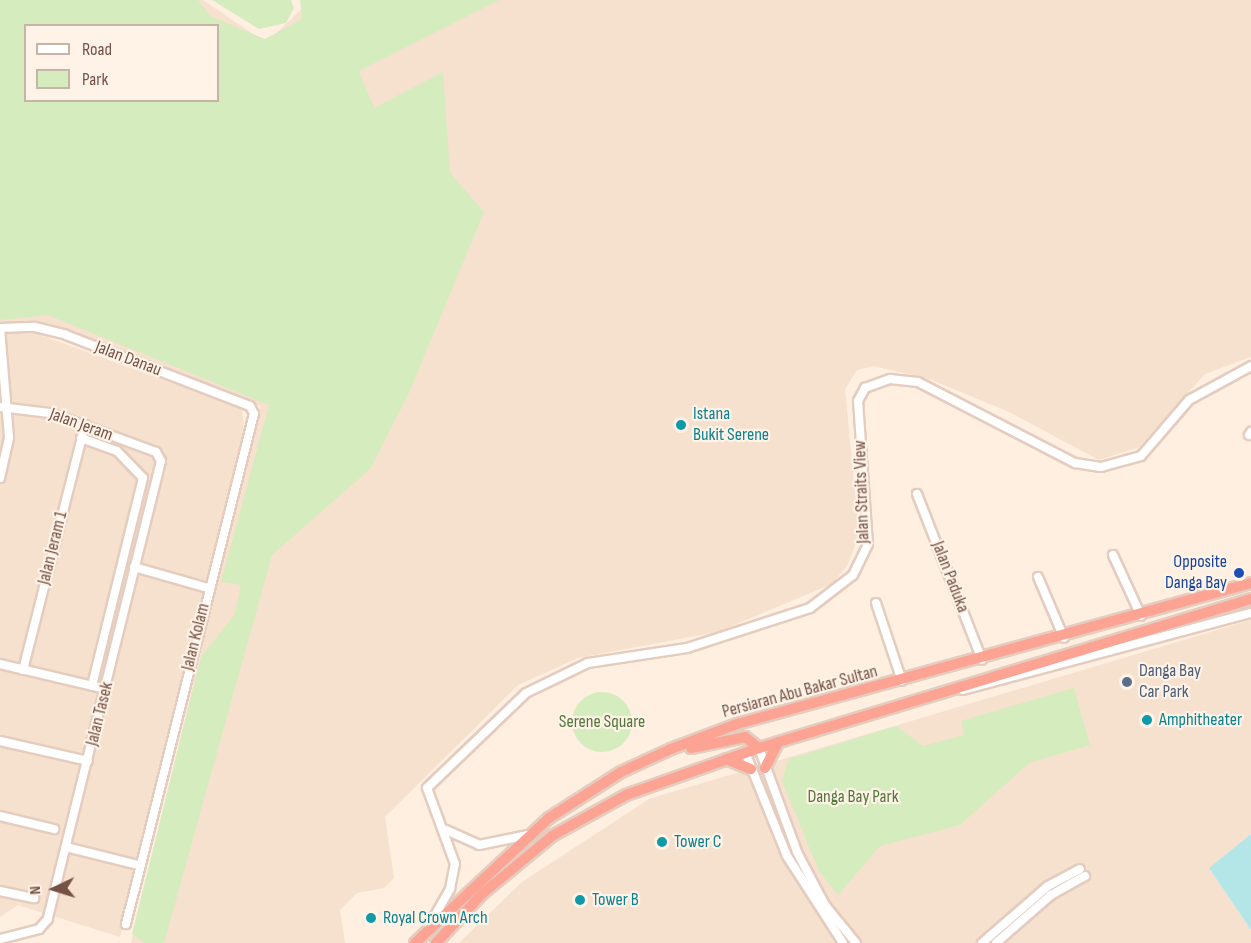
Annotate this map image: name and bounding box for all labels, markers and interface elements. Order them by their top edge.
legend [24,24,219,102]
text: Road [82,39,112,60]
text: Park [82,69,108,90]
street label: Jalan Danau [92,337,164,381]
street label: Jalan Jeram [46,404,116,446]
place label: Istana Bukit Serene [693,404,769,446]
marker: Istana Bukit Serene [674,418,688,432]
street label: Jalan Straits View [849,440,875,544]
street label: Jalan Jeram 1 [33,509,73,587]
street label: Jalan Paduka [927,538,973,616]
place label: Opposite Danga Bay [1165,552,1227,594]
marker: Opposite Danga Bay [1232,566,1246,580]
street label: Jalan Kolam [177,601,215,673]
street label: Persiaran Abu Bakar Sultan [720,661,880,723]
place label: Danga Bay Car Park [1139,661,1201,704]
marker: Danga Bay Car Park [1120,675,1134,689]
street label: Jalan Tasek [82,680,118,748]
place label: Amphitheater [1159,709,1242,731]
park label: Serene Square [559,711,645,733]
marker: Amphitheater [1140,713,1154,727]
park label: Danga Bay Park [807,786,899,808]
place label: Tower C [674,831,722,853]
marker: Tower C [655,835,669,849]
north arrow [24,859,84,919]
text: N [26,885,45,895]
place label: Tower B [592,889,639,911]
marker: Tower B [573,893,587,907]
place label: Royal Crown Arch [383,907,488,929]
marker: Royal Crown Arch [364,911,378,925]

